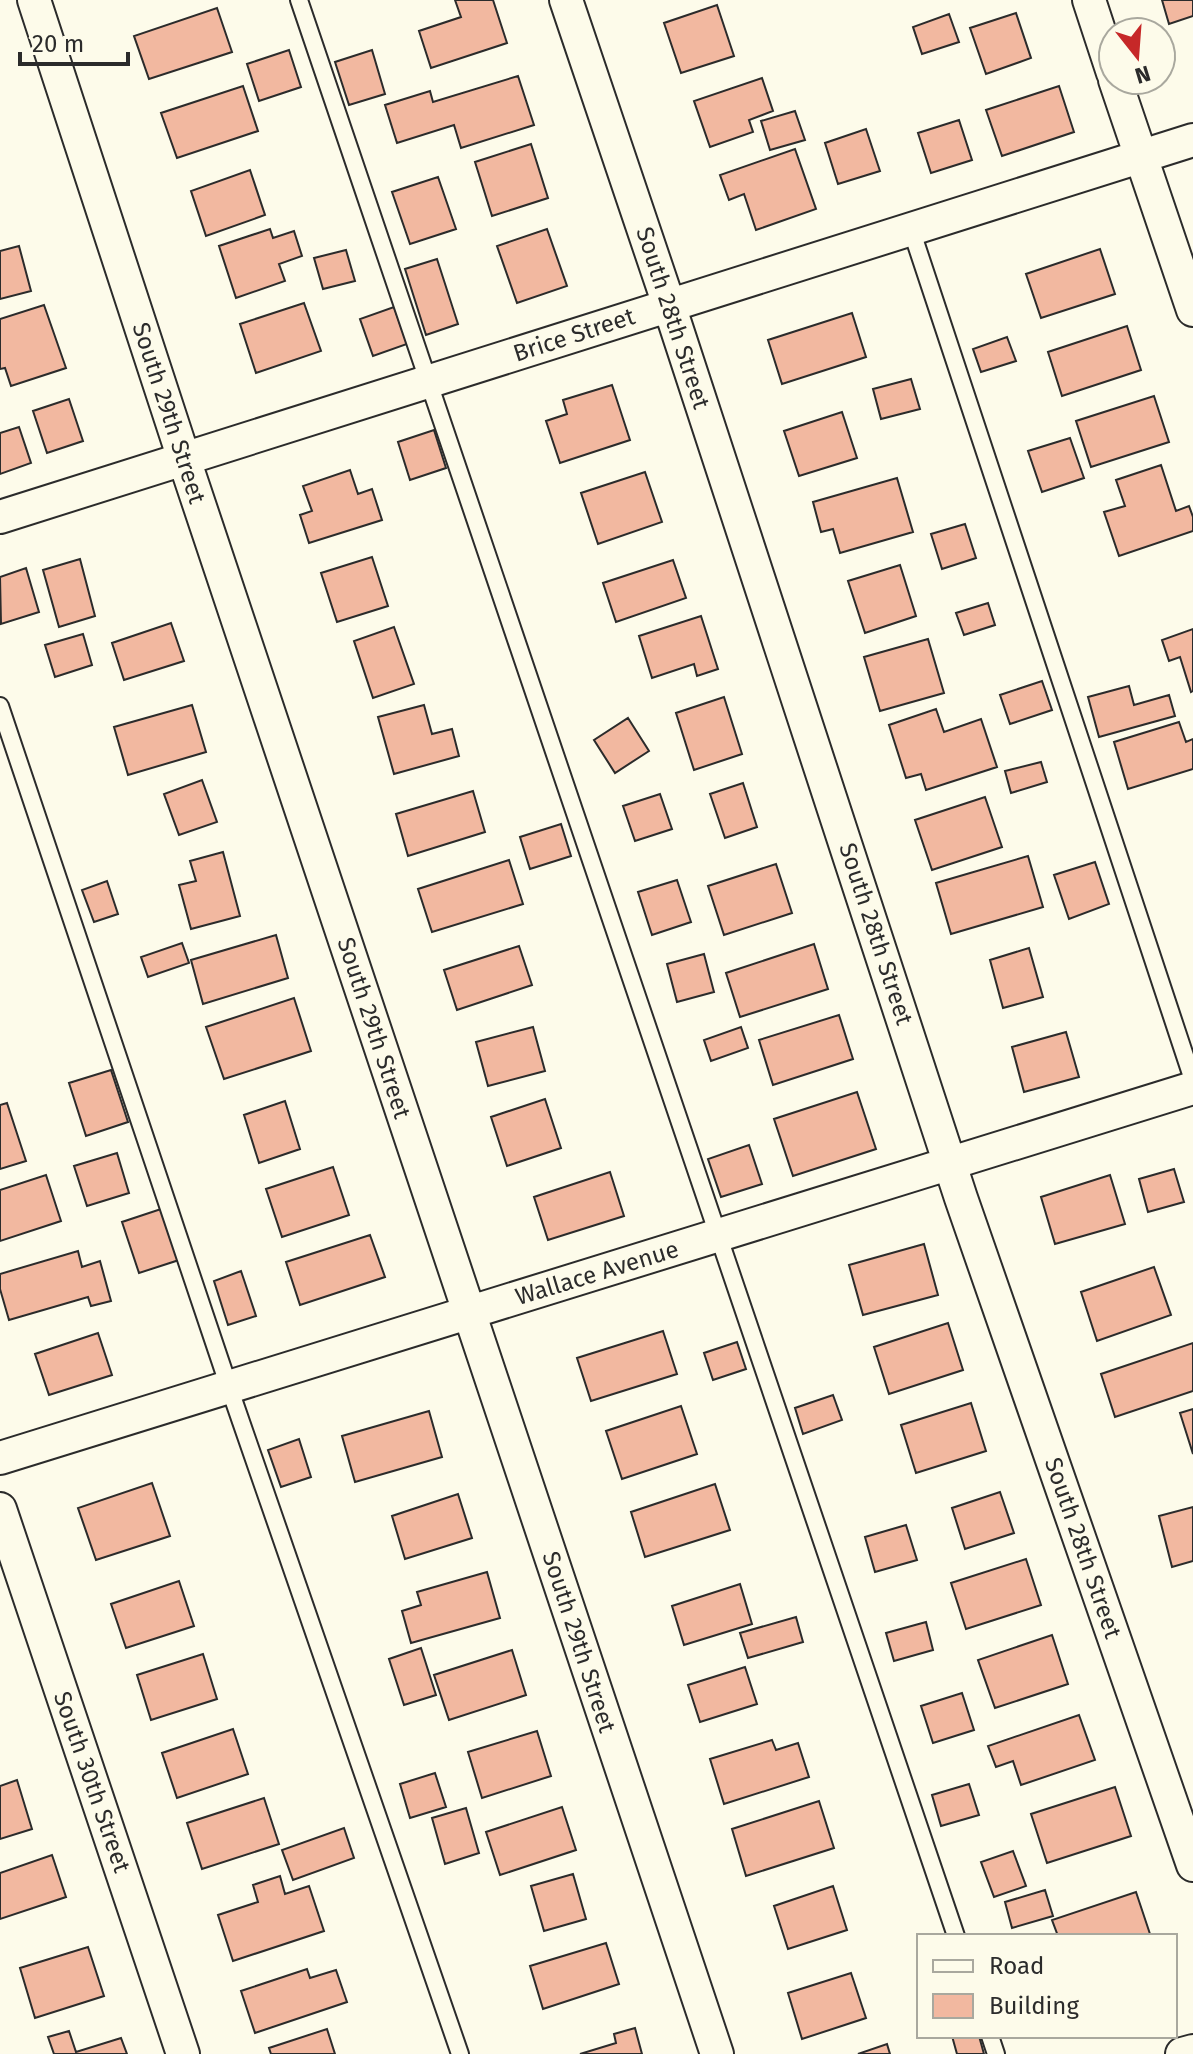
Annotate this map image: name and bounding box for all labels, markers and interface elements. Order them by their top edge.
scale bar [20,16,128,66]
north arrow [1097,16,1177,96]
text: 20 m [32,30,84,58]
text: N [1132,60,1154,90]
street label: South 28th Street [630,224,716,413]
street label: Brice Street [510,302,639,368]
street label: South 29th Street [127,319,212,507]
street label: South 28th Street [833,840,919,1029]
street label: South 29th Street [332,934,417,1122]
street label: Wallace Avenue [512,1235,682,1311]
street label: South 28th Street [1039,1454,1127,1642]
street label: South 29th Street [537,1548,622,1736]
street label: South 30th Street [48,1688,136,1877]
legend [917,1934,1177,2038]
text: Road [989,1952,1044,1980]
text: Building [989,1992,1079,2020]

